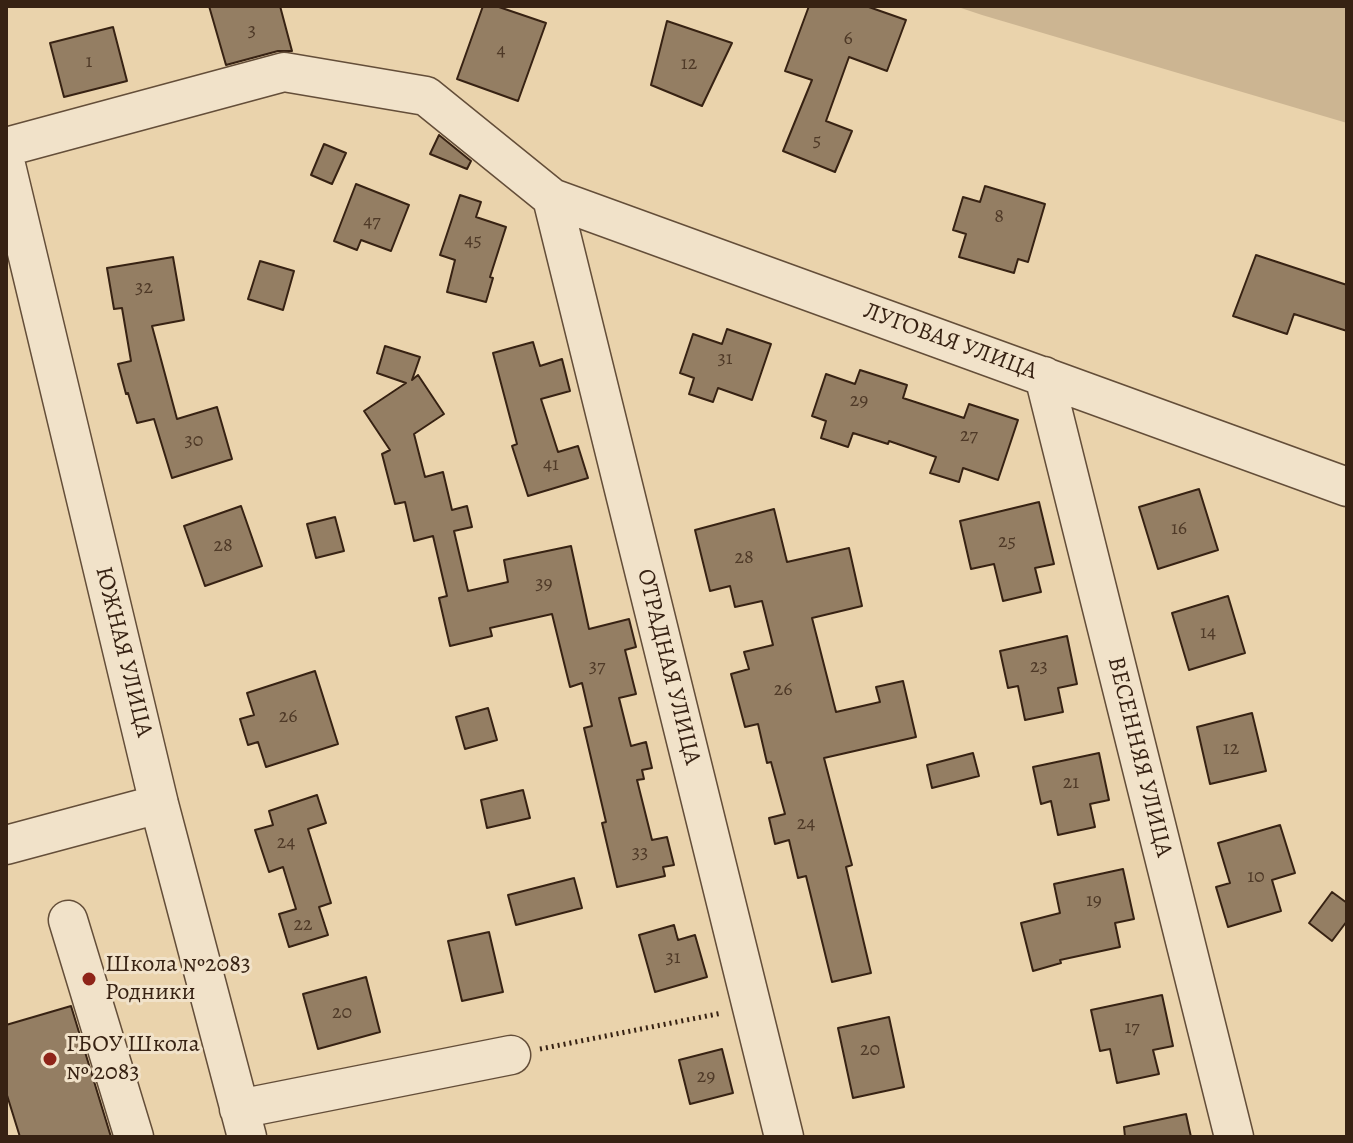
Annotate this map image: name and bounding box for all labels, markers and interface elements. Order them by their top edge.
house number: 3 [248,19,256,43]
house number: 6 [843,27,853,51]
house number: 4 [496,39,506,63]
house number: 1 [86,50,92,74]
house number: 12 [681,52,697,76]
house number: 5 [813,129,821,153]
house number: 8 [994,205,1004,229]
house number: 47 [363,210,381,234]
house number: 45 [464,229,482,253]
house number: 32 [135,276,153,300]
street label: ЛУГОВАЯ УЛИЦА [859,297,1041,387]
house number: 31 [717,347,733,371]
house number: 29 [850,389,868,413]
house number: 27 [960,424,978,448]
house number: 30 [185,429,203,453]
house number: 41 [543,453,559,477]
house number: 16 [1171,517,1187,541]
house number: 25 [998,530,1016,554]
house number: 28 [213,534,233,558]
house number: 28 [734,546,754,570]
street label: ЮЖНАЯ УЛИЦА [88,564,158,740]
street label: ОТРАДНАЯ УЛИЦА [630,566,706,768]
house number: 39 [535,572,553,596]
house number: 14 [1200,621,1216,645]
street label: ВЕСЕННЯЯ УЛИЦА [1100,654,1178,860]
house number: 37 [589,655,605,679]
house number: 23 [1030,655,1048,679]
house number: 26 [774,678,792,702]
house number: 26 [279,705,297,729]
house number: 12 [1223,737,1239,761]
house number: 21 [1063,771,1079,795]
house number: 24 [797,812,815,836]
house number: 24 [277,831,295,855]
house number: 33 [632,841,648,865]
house number: 10 [1247,865,1265,889]
house number: 19 [1086,889,1102,913]
house number: 22 [294,913,312,937]
house number: 31 [665,946,681,970]
place label: Школа №2083 Родники [105,951,251,1007]
marker: Школа №2083 Родники [80,970,98,988]
house number: 20 [332,1001,352,1025]
house number: 17 [1124,1016,1140,1040]
place label: ГБОУ Школа № 2083 [66,1031,200,1087]
house number: 20 [860,1038,880,1062]
marker: ГБОУ Школа № 2083 [41,1050,59,1068]
house number: 29 [697,1065,715,1089]

